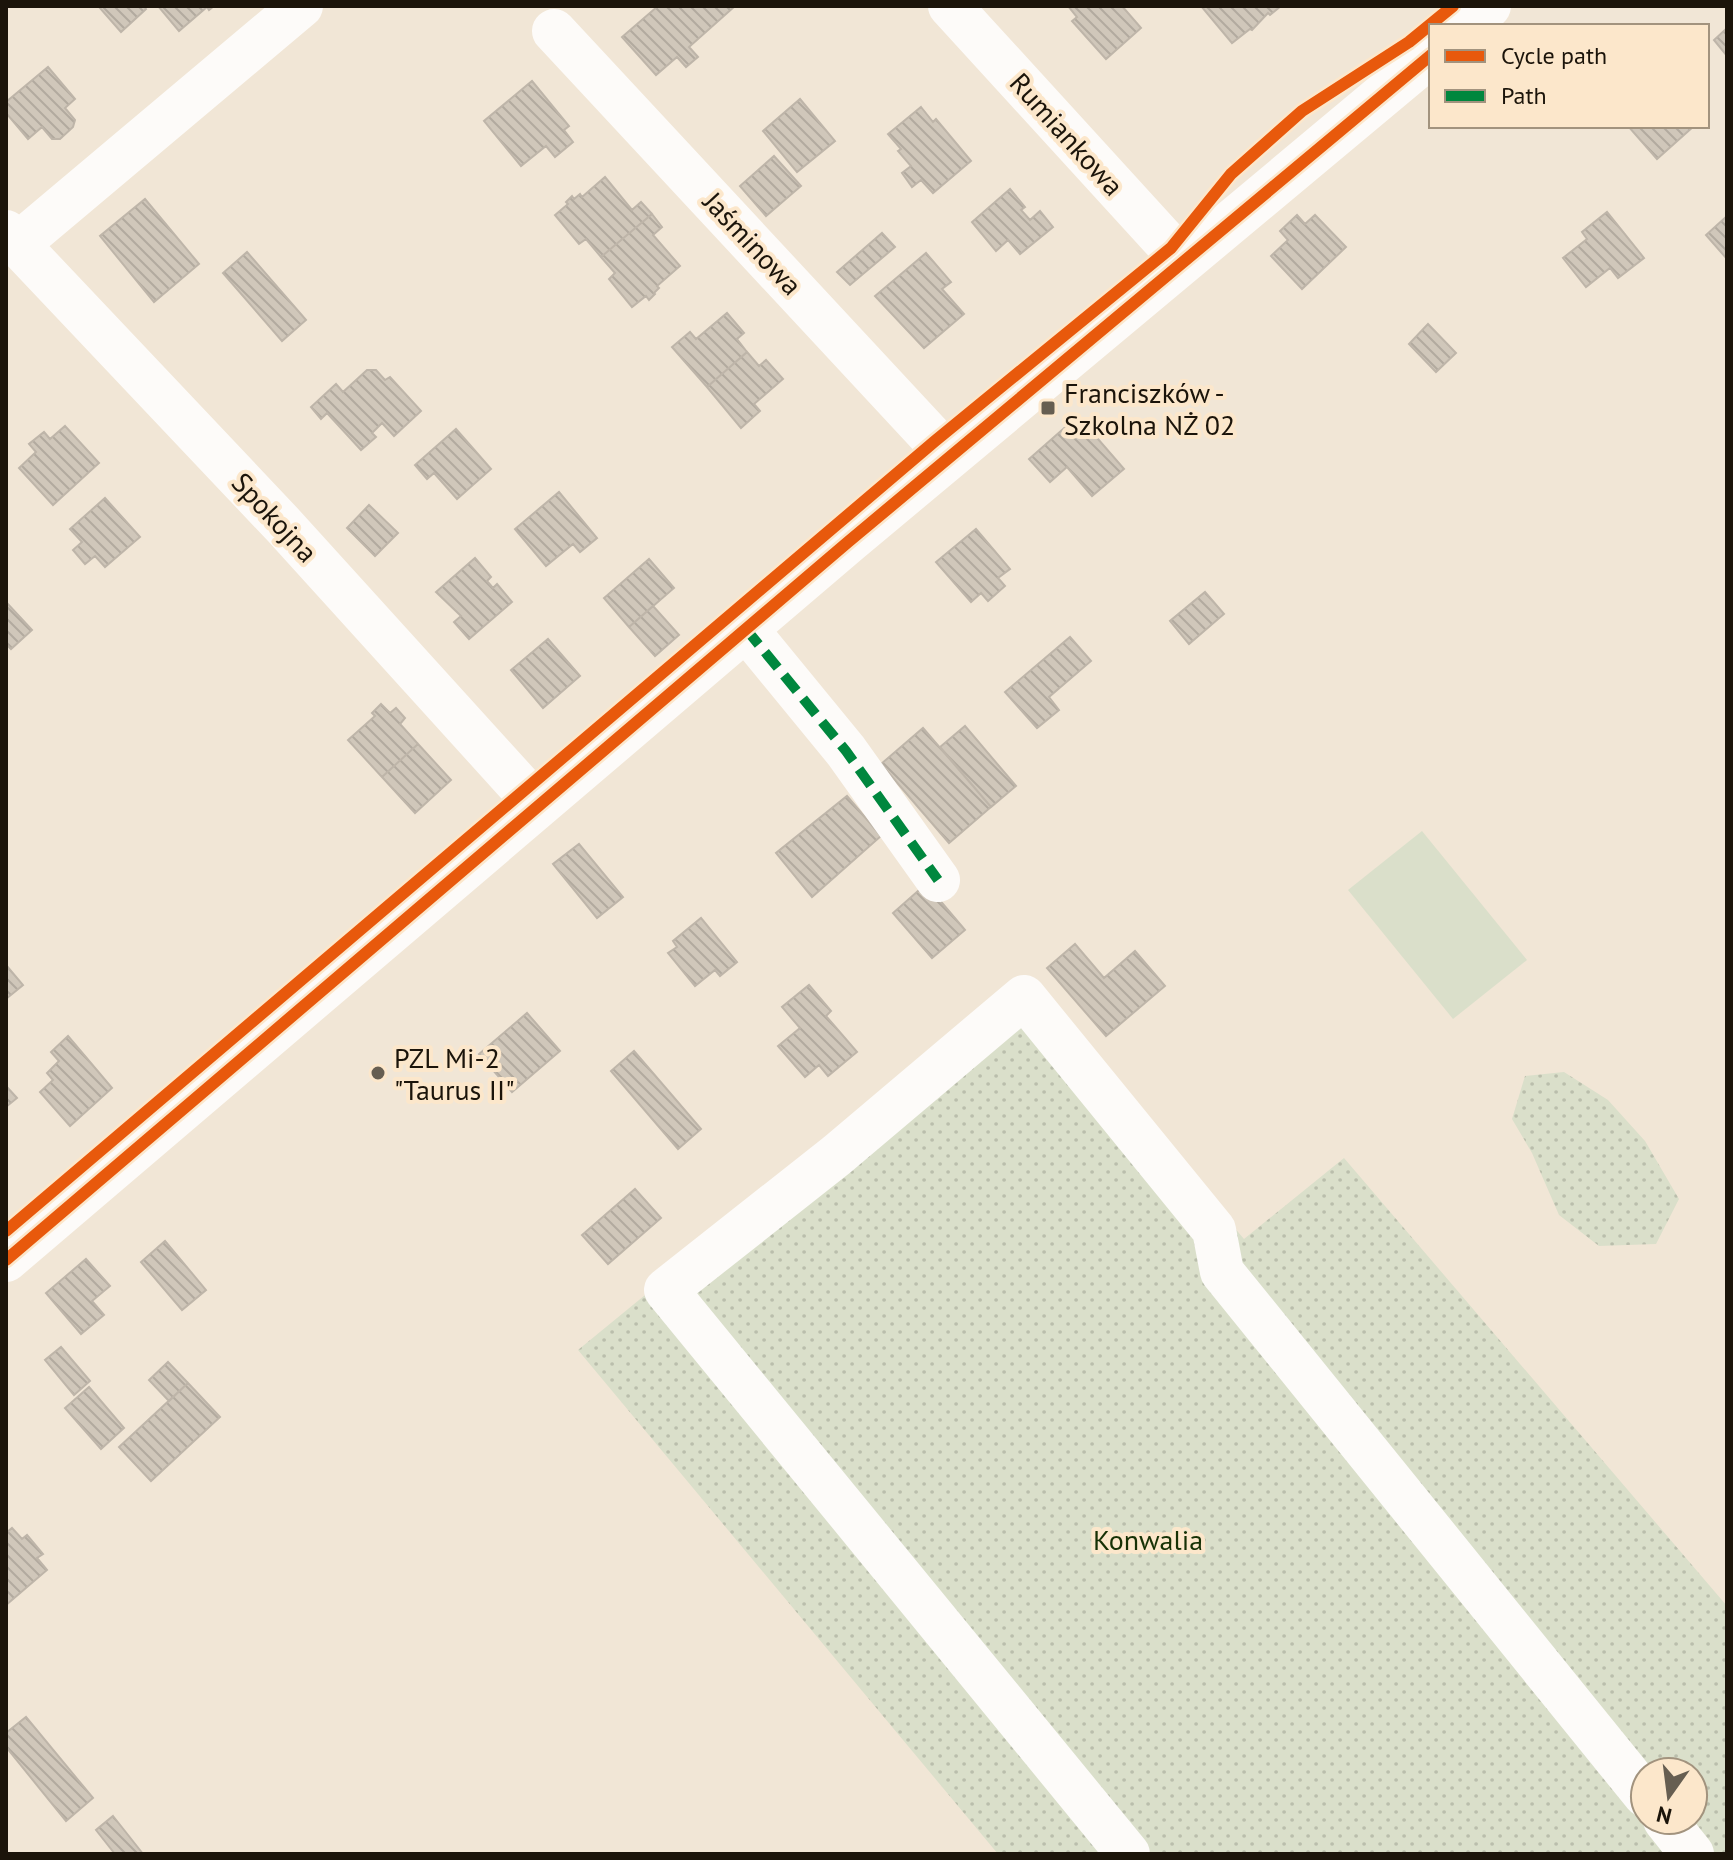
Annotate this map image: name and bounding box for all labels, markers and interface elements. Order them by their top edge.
legend [1429,24,1709,128]
text: Cycle path [1501,40,1607,71]
street label: Rumiankowa [1002,65,1132,203]
text: Path [1501,80,1547,111]
street label: Jaśminowa [695,183,810,303]
place label: Franciszków - Szkolna NŻ 02 [1064,374,1235,443]
marker: Franciszków - Szkolna NŻ 02 [1039,399,1057,417]
street label: Spokojna [224,464,326,570]
place label: PZL Mi-2 "Taurus II" [394,1039,515,1108]
marker: PZL Mi-2 "Taurus II" [369,1064,387,1082]
park label: Konwalia [1093,1521,1203,1558]
north arrow [1629,1756,1709,1836]
text: N [1654,1800,1675,1831]

